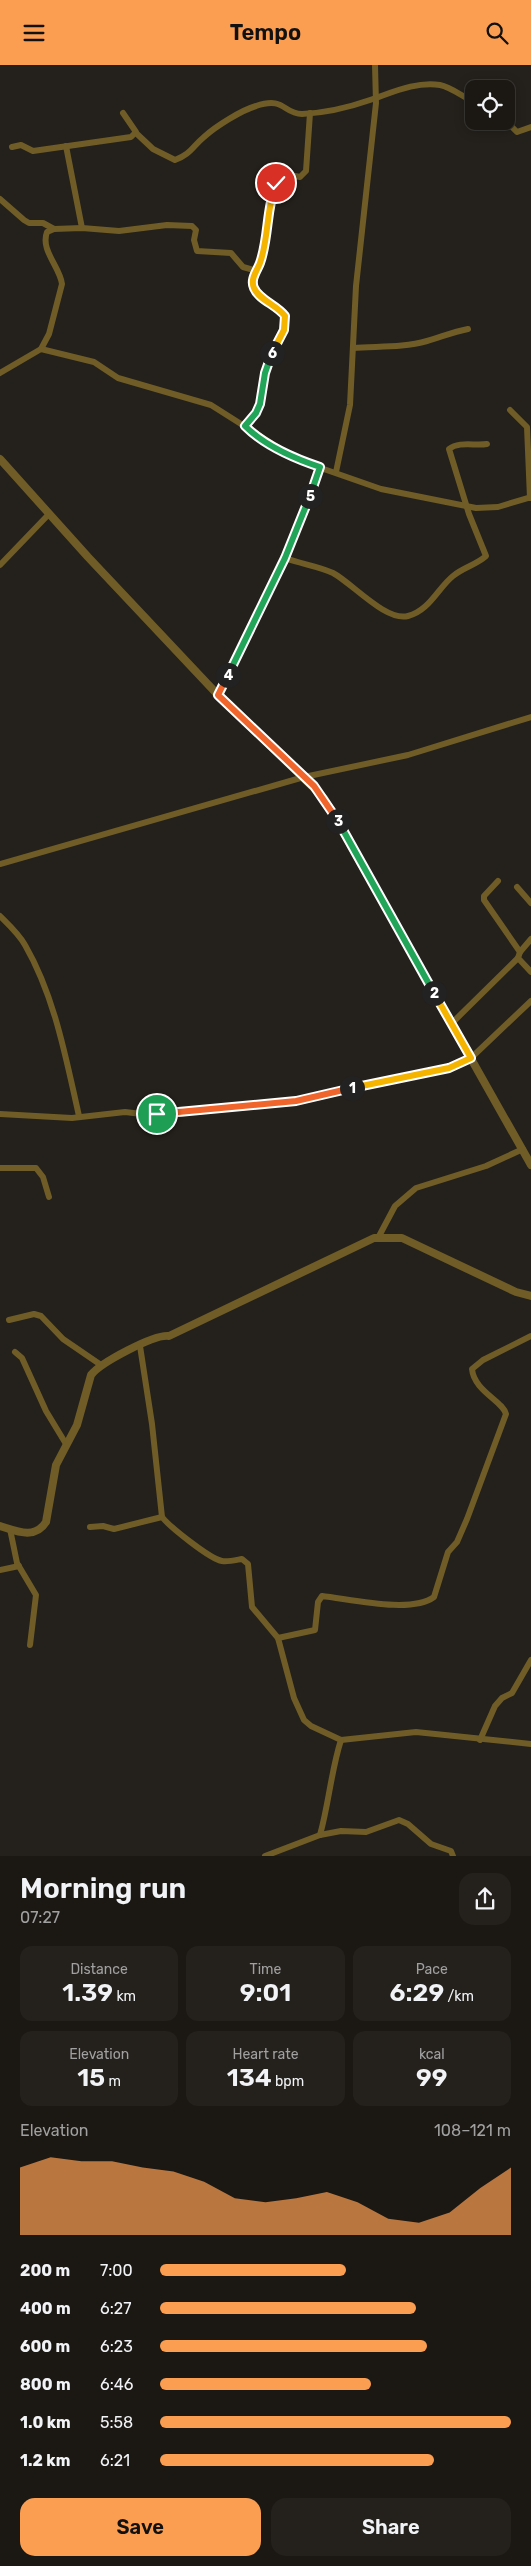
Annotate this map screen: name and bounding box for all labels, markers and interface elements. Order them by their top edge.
icon: menu [20,19,48,47]
text: Tempo [230,19,301,46]
icon: search [483,19,511,47]
map controls [465,80,515,130]
button: locate [465,80,515,130]
pin [255,162,297,204]
icon: check [262,169,290,197]
pin: 6 [260,341,284,365]
text: 6 [268,345,277,362]
pin: 5 [298,483,322,509]
text: 5 [306,488,315,505]
pin: 4 [216,663,240,687]
text: 4 [224,667,233,684]
pin: 3 [326,809,350,833]
text: 3 [334,813,343,830]
pin: 2 [422,981,446,1005]
text: 2 [430,985,439,1002]
pin: 1 [340,1075,364,1101]
text: 1 [349,1080,356,1097]
pin [136,1093,178,1135]
icon: arrive [143,1100,171,1128]
text: Morning run [20,1872,186,1905]
button: share [459,1873,511,1925]
text: 07:27 [20,1908,60,1927]
text: Distance [70,1961,128,1978]
text: Time [250,1961,281,1978]
text: Pace [416,1961,448,1978]
text: 1.39 [62,1978,113,2007]
text: 9:01 [240,1978,291,2007]
text: 6:29 [390,1978,444,2007]
text: km [113,1988,136,2005]
text: /km [444,1988,474,2005]
text: Elevation [69,2046,129,2063]
text: Heart rate [233,2046,298,2063]
text: kcal [419,2046,445,2063]
text: 15 [77,2063,105,2092]
text: 134 [227,2063,272,2092]
text: 99 [416,2063,448,2092]
text: m [105,2073,121,2090]
text: bpm [272,2073,304,2090]
text: Elevation [20,2121,89,2140]
text: 108–121 m [434,2121,511,2140]
text: 200 m [20,2261,70,2280]
text: 7:00 [100,2261,133,2280]
text: 400 m [20,2299,71,2318]
text: 6:27 [100,2299,131,2318]
text: 600 m [20,2337,70,2356]
text: 6:23 [100,2337,133,2356]
text: 800 m [20,2375,71,2394]
text: 6:46 [100,2375,133,2394]
text: 1.0 km [20,2413,71,2432]
text: 5:58 [100,2413,133,2432]
text: 1.2 km [20,2451,70,2470]
text: 6:21 [100,2451,130,2470]
button: Save [20,2498,261,2556]
button: Share [271,2498,511,2556]

